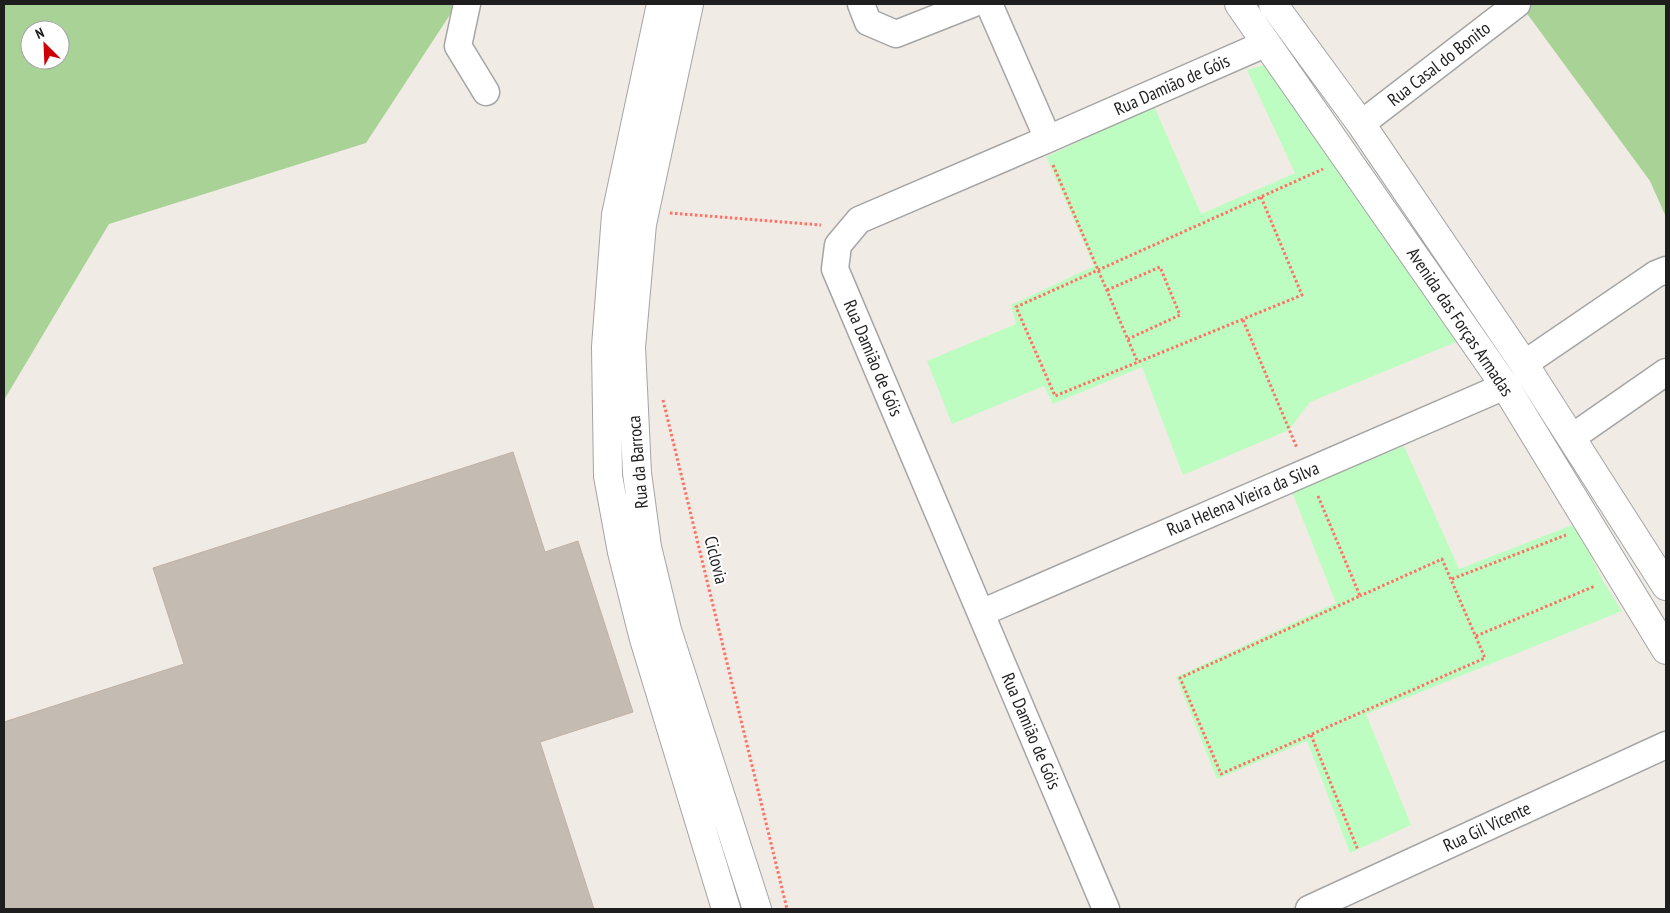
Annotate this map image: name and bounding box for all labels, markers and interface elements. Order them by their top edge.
street label: Rua Casal do Bonito [1383,16,1495,111]
north arrow [20,20,70,70]
text: N [33,23,47,43]
street label: Rua Damião de Góis [1110,49,1233,120]
street label: Avenida das Forças Armadas [1402,243,1519,400]
street label: Rua Damião de Góis [839,296,908,419]
street label: Rua da Barroca [622,415,653,509]
street label: Rua Helena Vieira da Silva [1163,456,1322,541]
street label: Ciclovia [699,534,734,586]
street label: Rua Damião de Góis [997,669,1066,792]
street label: Rua Gil Vicente [1439,796,1534,857]

